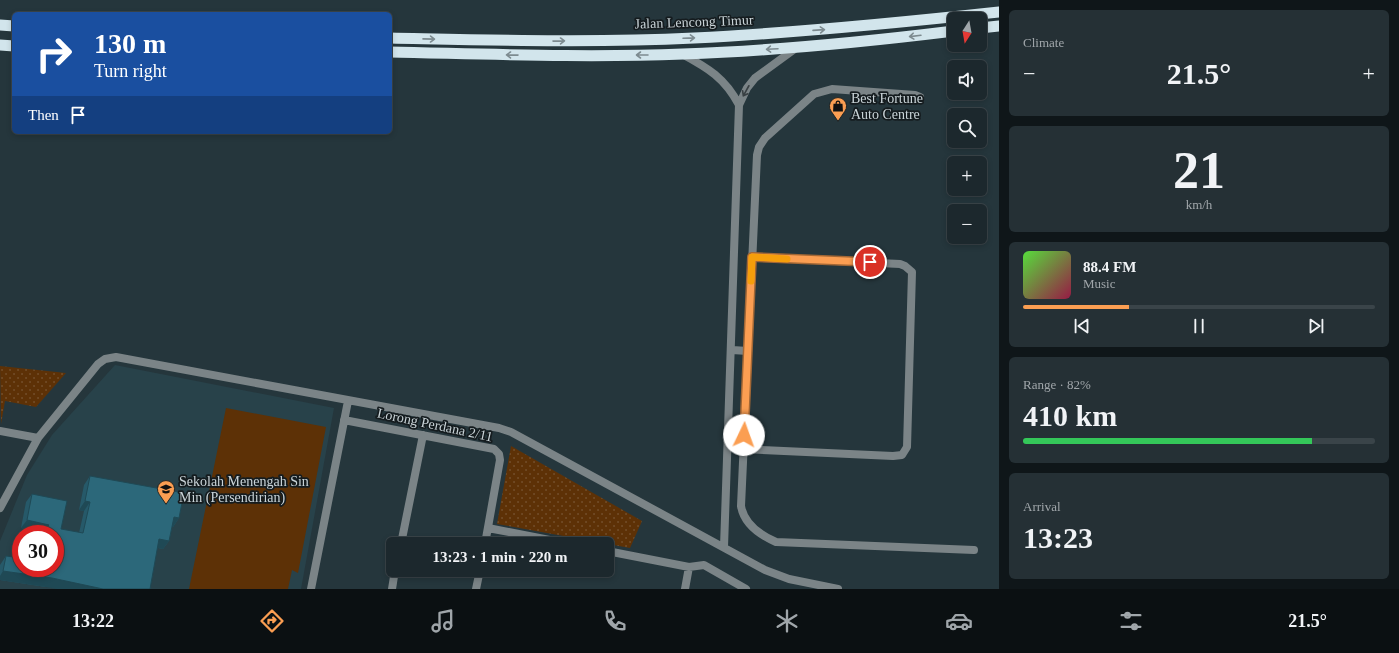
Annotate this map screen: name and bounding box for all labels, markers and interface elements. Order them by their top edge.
street label: Jalan Lencong Timur [634,12,754,32]
north arrow [947,12,987,52]
map controls [947,12,987,244]
one-way arrow [812,27,825,34]
icon: right [28,28,80,80]
text: 130 m [94,28,166,59]
one-way arrow [909,32,922,39]
one-way arrow [682,34,695,42]
one-way arrow [422,35,435,43]
text: Climate [1023,35,1064,50]
one-way arrow [552,37,565,45]
one-way arrow [766,45,779,53]
one-way arrow [506,51,519,58]
one-way arrow [636,51,649,58]
text: 21.5° [1167,57,1231,90]
button: sound [947,60,987,100]
text: Turn right [94,61,167,81]
text: − [1023,61,1035,86]
text: + [1363,61,1375,86]
one-way arrow [742,85,750,97]
place label: Best Fortune Auto Centre [851,91,923,122]
shop icon: Best Fortune Auto Centre [828,96,848,121]
icon: arrive [67,104,89,126]
text: Then [28,107,59,123]
button: search [947,108,987,148]
text: 21 [1173,142,1225,199]
button: + [947,156,987,196]
text: km/h [1186,197,1212,212]
button: − [947,204,987,244]
pin [853,245,887,279]
icon: arrive [859,251,881,273]
text: 88.4 FM [1083,259,1136,275]
text: Music [1083,276,1116,291]
icon: previous [1071,315,1093,337]
icon: pause [1188,315,1210,337]
icon: next [1305,315,1327,337]
text: Range · 82% [1023,377,1091,392]
text: 410 km [1023,399,1117,432]
street label: Lorong Perdana 2/11 [376,405,494,445]
position arrow [723,414,765,456]
place label: Sekolah Menengah Sin Min (Persendirian) [179,474,309,506]
school or university icon: Sekolah Menengah Sin Min (Persendirian) [156,479,176,504]
text: Arrival [1023,499,1061,514]
text: 13:23 [1023,521,1093,554]
speed limit sign: 30 [12,525,64,577]
text: 13:23 · 1 min · 220 m [433,549,568,565]
icon: directions [258,607,286,635]
icon: music [429,607,457,635]
icon: phone [601,607,629,635]
icon: climate [773,607,801,635]
icon: car [945,607,973,635]
icon: filters [1117,607,1145,635]
text: 13:22 [72,611,114,631]
text: 21.5° [1288,611,1327,631]

